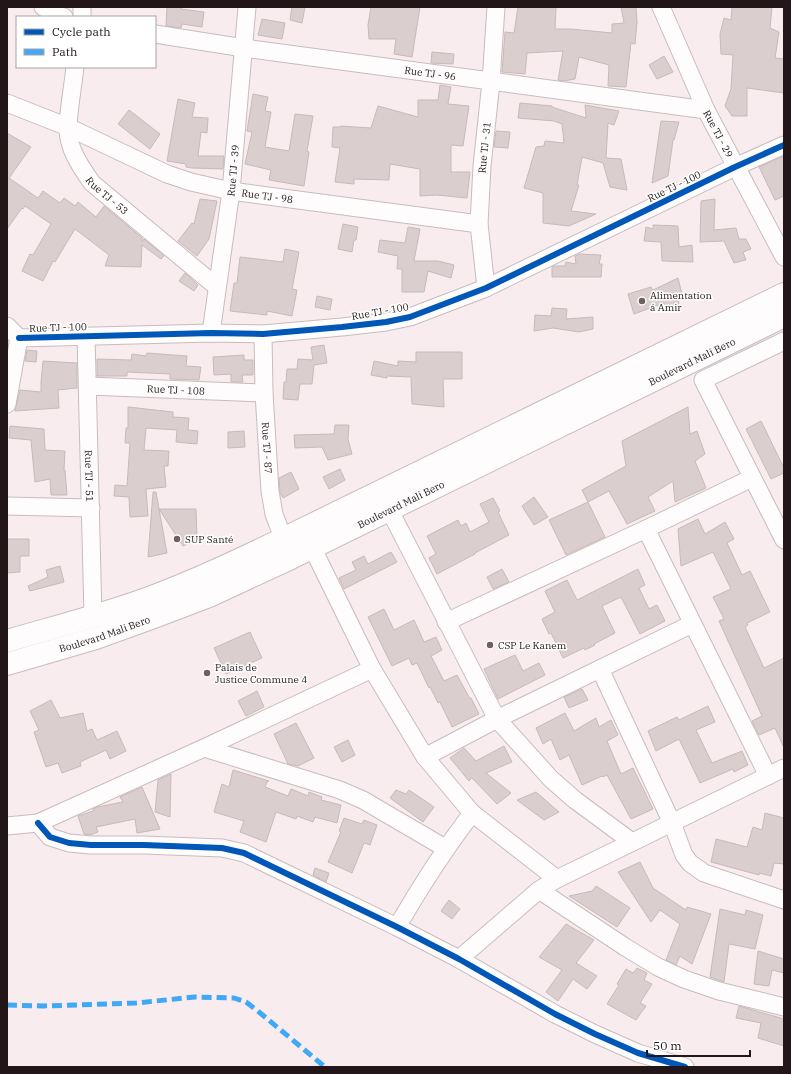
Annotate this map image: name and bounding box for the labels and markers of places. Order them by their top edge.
place label: Alimentation á Amir [650,289,712,314]
marker: Alimentation á Amir [637,296,647,306]
place label: SUP Santé [185,533,233,546]
marker: SUP Santé [172,534,182,544]
place label: CSP Le Kanem [498,639,567,652]
marker: CSP Le Kanem [485,640,495,650]
place label: Palais de Justice Commune 4 [215,661,307,686]
marker: Palais de Justice Commune 4 [202,668,212,678]

